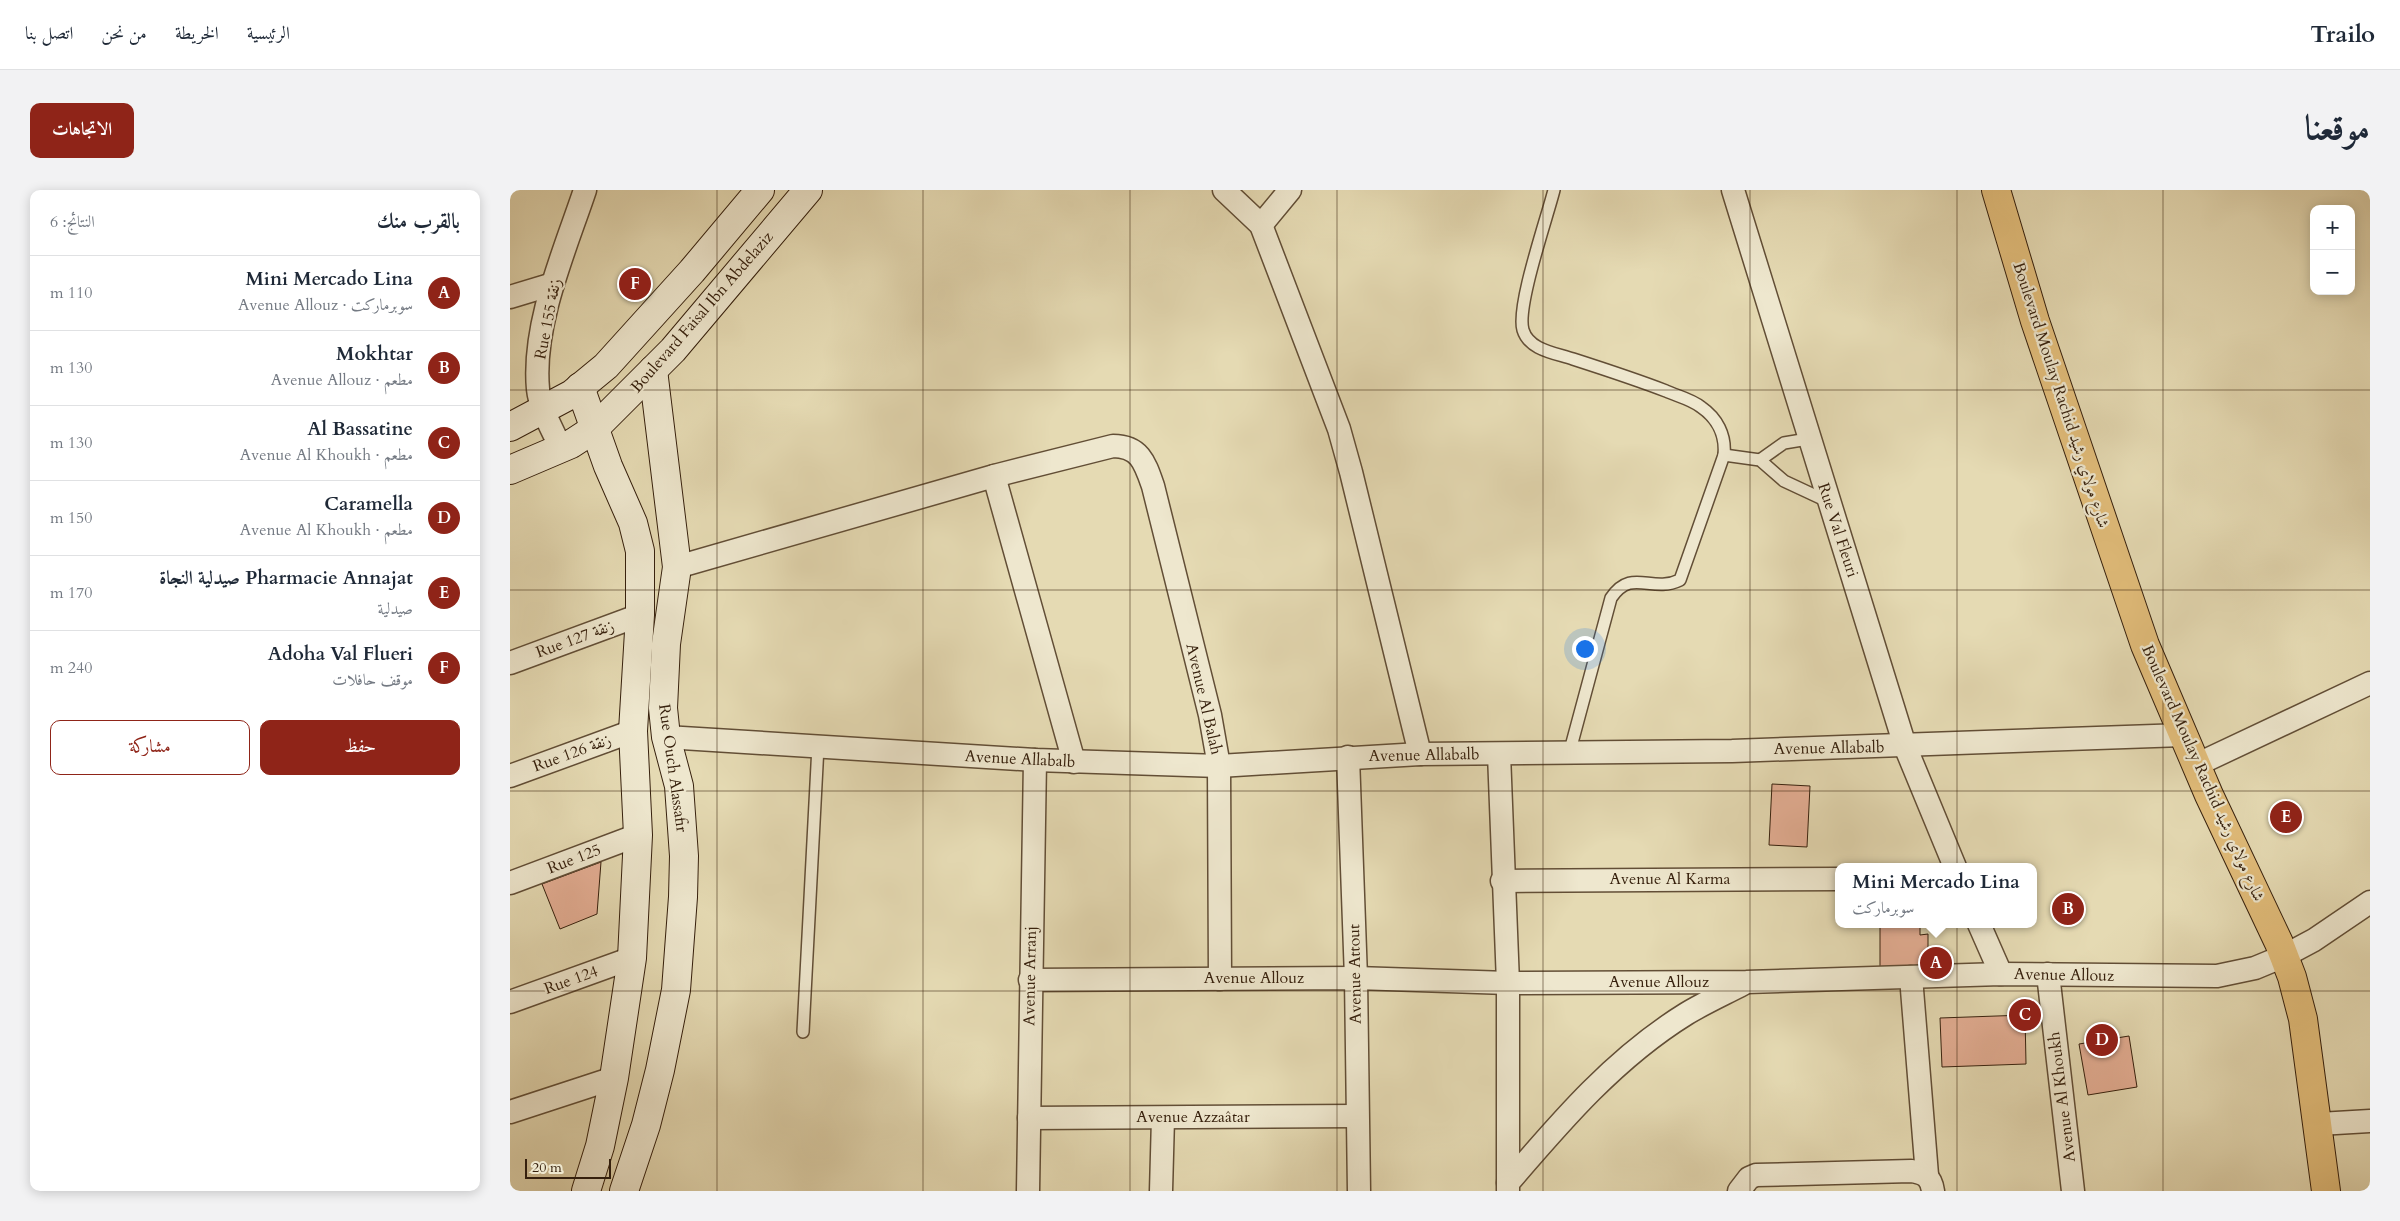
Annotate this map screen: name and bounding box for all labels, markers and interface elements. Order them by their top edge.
text: Trailo [2310,18,2375,51]
text: اتصل بنا [25,21,73,46]
text: من نحن [101,21,147,46]
text: الخريطة [175,21,219,46]
text: الرئيسية [247,21,290,46]
button: الاتجاهات [30,103,134,158]
text: موقعنا [2305,104,2370,152]
map controls [2310,205,2355,295]
button: + [2310,205,2355,250]
text: بالقرب منك [377,207,460,236]
text: النتائج: 6 [50,211,95,233]
street label: Boulevard Faisal Ibn Abdelaziz [627,227,777,397]
button: − [2310,250,2355,295]
street label: Boulevard Moulay Rachid شارع مولاي رشيد [2006,259,2114,531]
pin: F [619,265,651,303]
text: Mini Mercado Lina [245,266,413,292]
street label: Rue 155 زنقة [529,277,567,361]
text: 110 m [50,282,92,304]
text: A [438,282,450,304]
text: سوبرماركت · Avenue Allouz [238,294,413,316]
text: Mokhtar [336,341,413,367]
text: 130 m [50,357,92,379]
text: B [438,357,450,379]
text: مطعم · Avenue Allouz [271,369,413,391]
text: Al Bassatine [307,416,413,442]
text: 130 m [50,432,92,454]
text: C [438,432,450,454]
text: مطعم · Avenue Al Khoukh [240,444,413,466]
street label: Rue Val Fleuri [1812,480,1864,580]
text: Caramella [324,491,413,517]
text: 150 m [50,507,92,529]
text: D [437,507,451,529]
text: مطعم · Avenue Al Khoukh [240,519,413,541]
text: Pharmacie Annajat صيدلية النجاة [159,565,413,591]
text: 170 m [50,582,92,604]
text: E [439,582,449,604]
text: صيدلية [378,598,413,620]
street label: Rue 127 زنقة [533,615,617,663]
your location [1572,636,1598,662]
text: Adoha Val Flueri [268,641,413,667]
street label: Avenue Al Balah [1181,641,1228,757]
street label: Boulevard Moulay Rachid شارع مولاي رشيد [2134,641,2270,905]
text: 240 m [50,657,92,679]
text: F [439,657,449,679]
text: موقف حافلات [332,669,413,691]
street label: Rue Ouch Alassafir [653,702,693,834]
button: مشاركة [50,720,250,775]
button: حفظ [260,720,460,775]
street label: Rue 126 زنقة [530,729,614,777]
street label: Avenue Allabalb [1773,736,1885,760]
street label: Avenue Allabalb [1368,743,1480,767]
street label: Avenue Allabalb [964,745,1076,773]
pin: E [2270,798,2302,836]
street label: Rue 125 [544,839,604,879]
popup [1835,863,2037,928]
street label: Avenue Al Karma [1609,868,1731,890]
text: Mini Mercado Lina [1852,869,2020,895]
pin: B [2052,890,2084,928]
text: سوبرماركت [1852,897,1914,919]
street label: Avenue Attout [1343,924,1367,1024]
street label: Avenue Arranj [1018,926,1042,1026]
pin: A [1920,944,1952,982]
street label: Rue 124 [541,960,601,1000]
street label: Avenue Allouz [2014,963,2114,987]
street label: Avenue Allouz [1204,967,1304,989]
street label: Avenue Allouz [1609,971,1709,993]
pin: C [2009,996,2041,1034]
pin: D [2086,1021,2118,1059]
street label: Avenue Al Khoukh [2043,1030,2081,1164]
street label: Avenue Azzaâtar [1136,1106,1250,1128]
scale bar [525,1156,611,1179]
text: 20 m [532,1158,562,1177]

